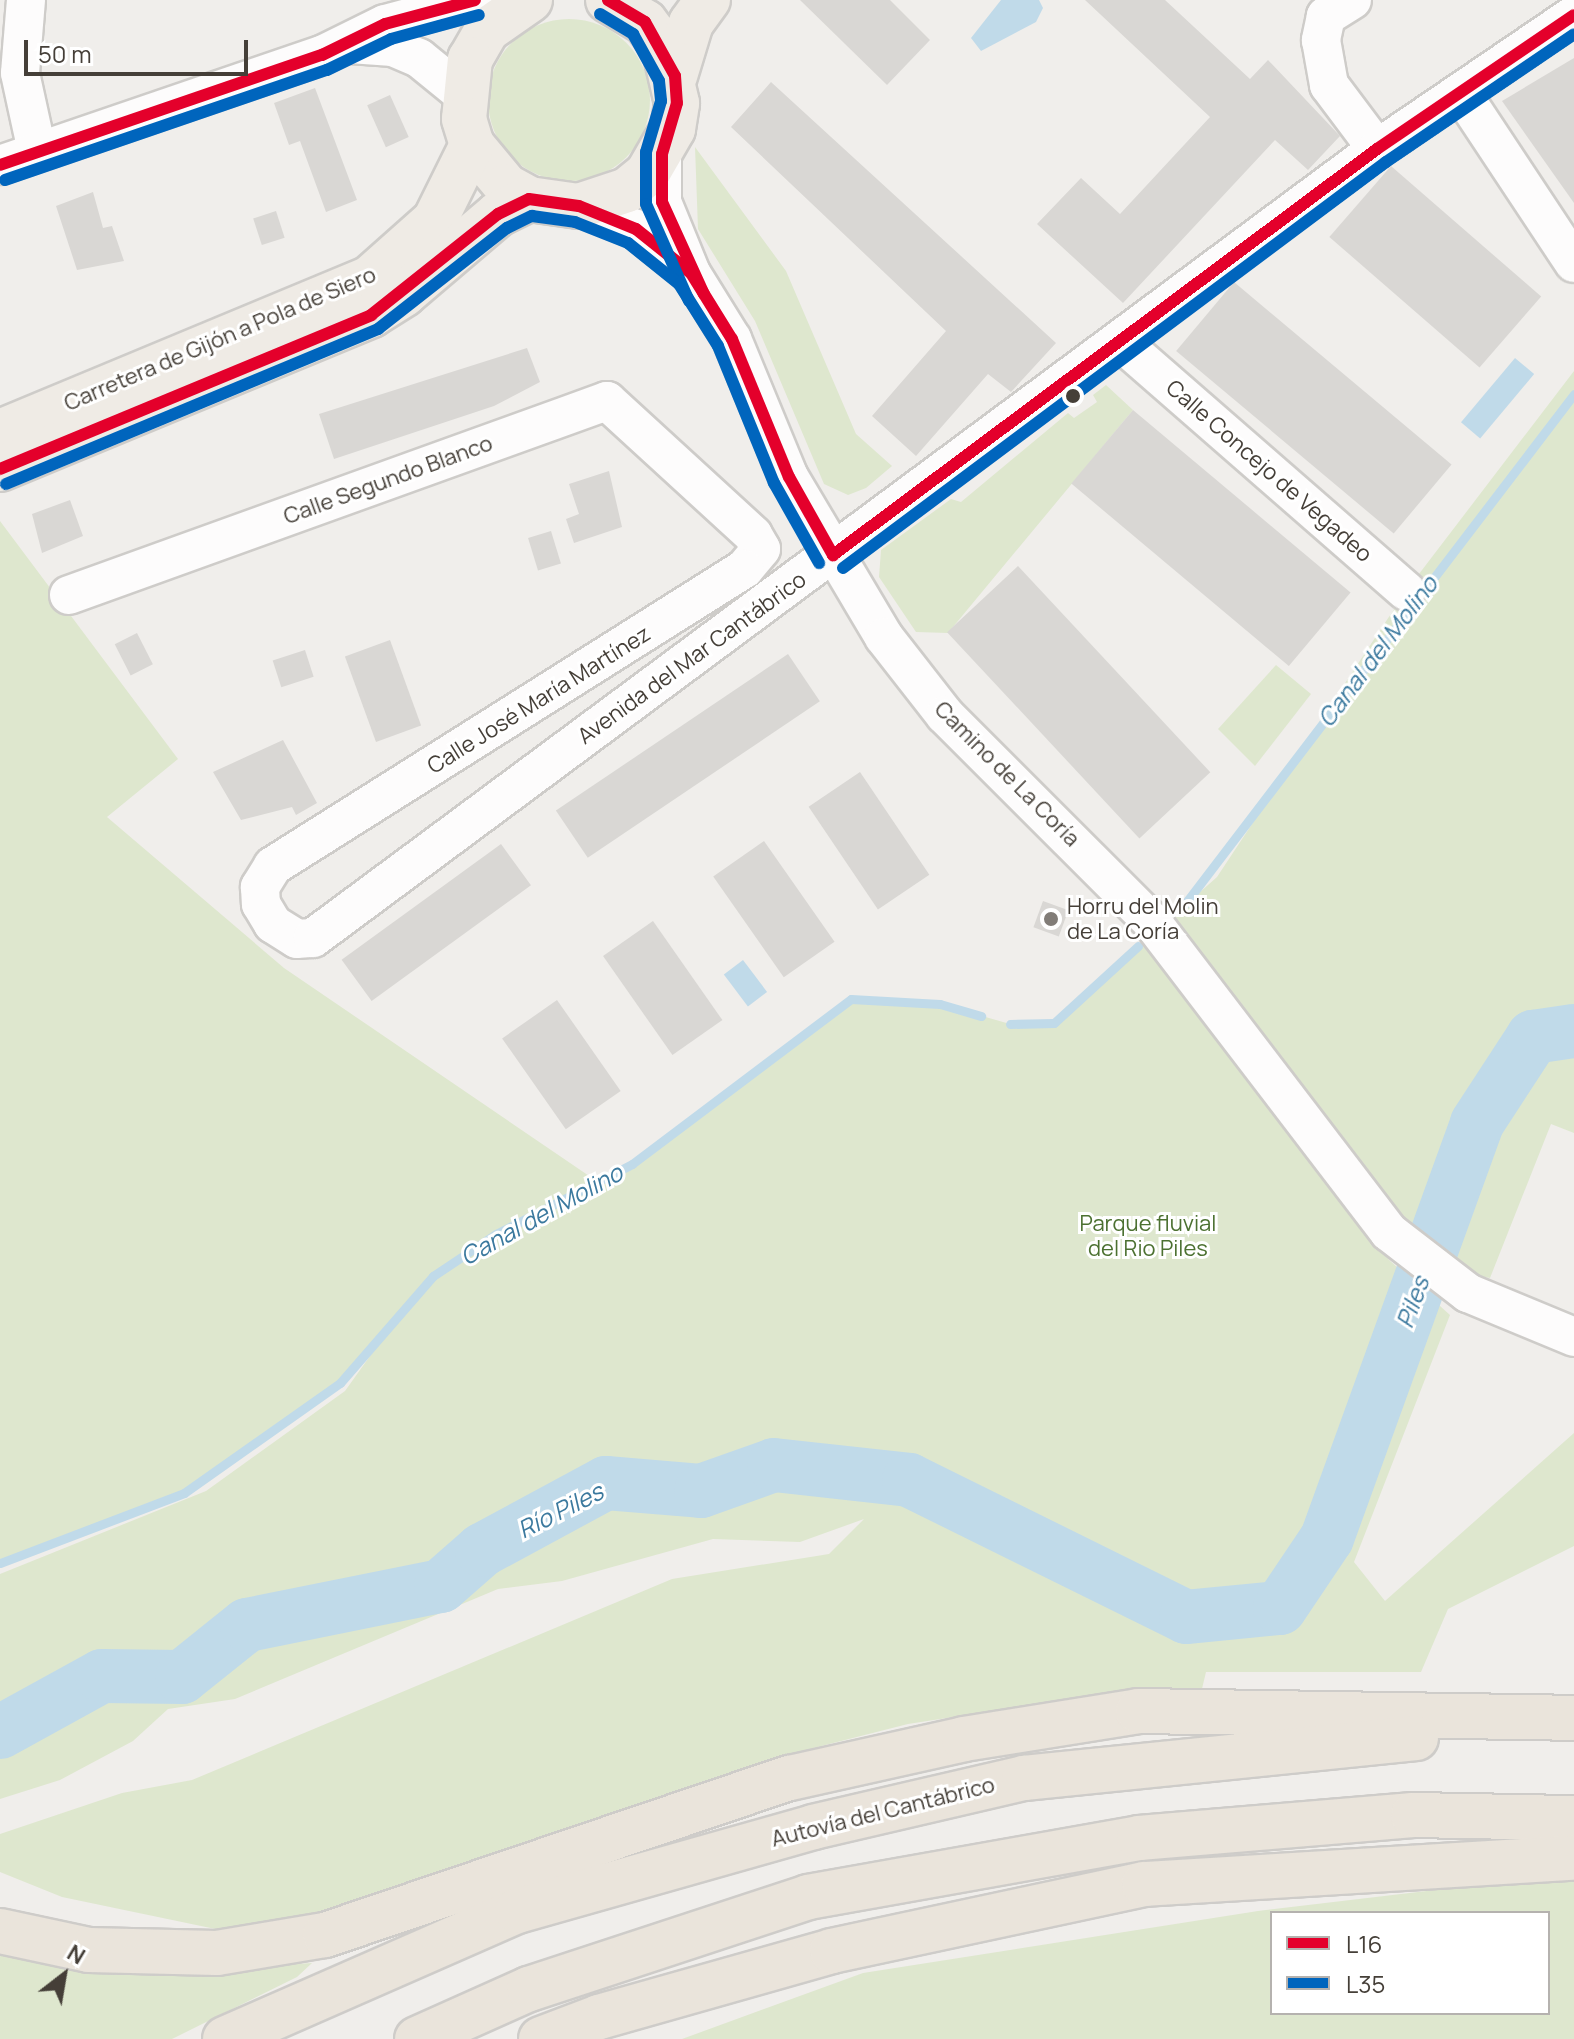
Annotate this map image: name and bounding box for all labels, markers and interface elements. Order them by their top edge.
scale bar [28,24,252,74]
text: 50 m [38,37,92,70]
street label: Carretera de Gijón a Pola de Siero [60,261,380,417]
street label: Calle Concejo de Vegadeo [1161,374,1377,568]
unlabelled marker [1065,388,1081,404]
street label: Calle Segundo Blanco [280,430,496,530]
street label: Avenida del Mar Cantábrico [573,566,811,750]
water label: Canal del Molino [1311,570,1443,732]
street label: Calle José María Martínez [423,620,655,780]
street label: Camino de La Coría [929,696,1085,852]
place label: Horru del Molin de La Coría [1067,893,1219,944]
marker: Horru del Molin de La Coría [1042,910,1060,928]
water label: Canal del Molino [455,1158,627,1270]
park label: Parque fluvial del Rio Piles [1080,1210,1216,1262]
water label: Piles [1390,1272,1434,1332]
water label: Río Piles [512,1476,608,1544]
street label: Autovía del Cantábrico [769,1771,997,1853]
legend [1270,1911,1550,2015]
text: L16 [1346,1927,1383,1960]
north arrow [24,1935,104,2015]
text: N [62,1937,91,1971]
text: L35 [1346,1967,1385,2000]

